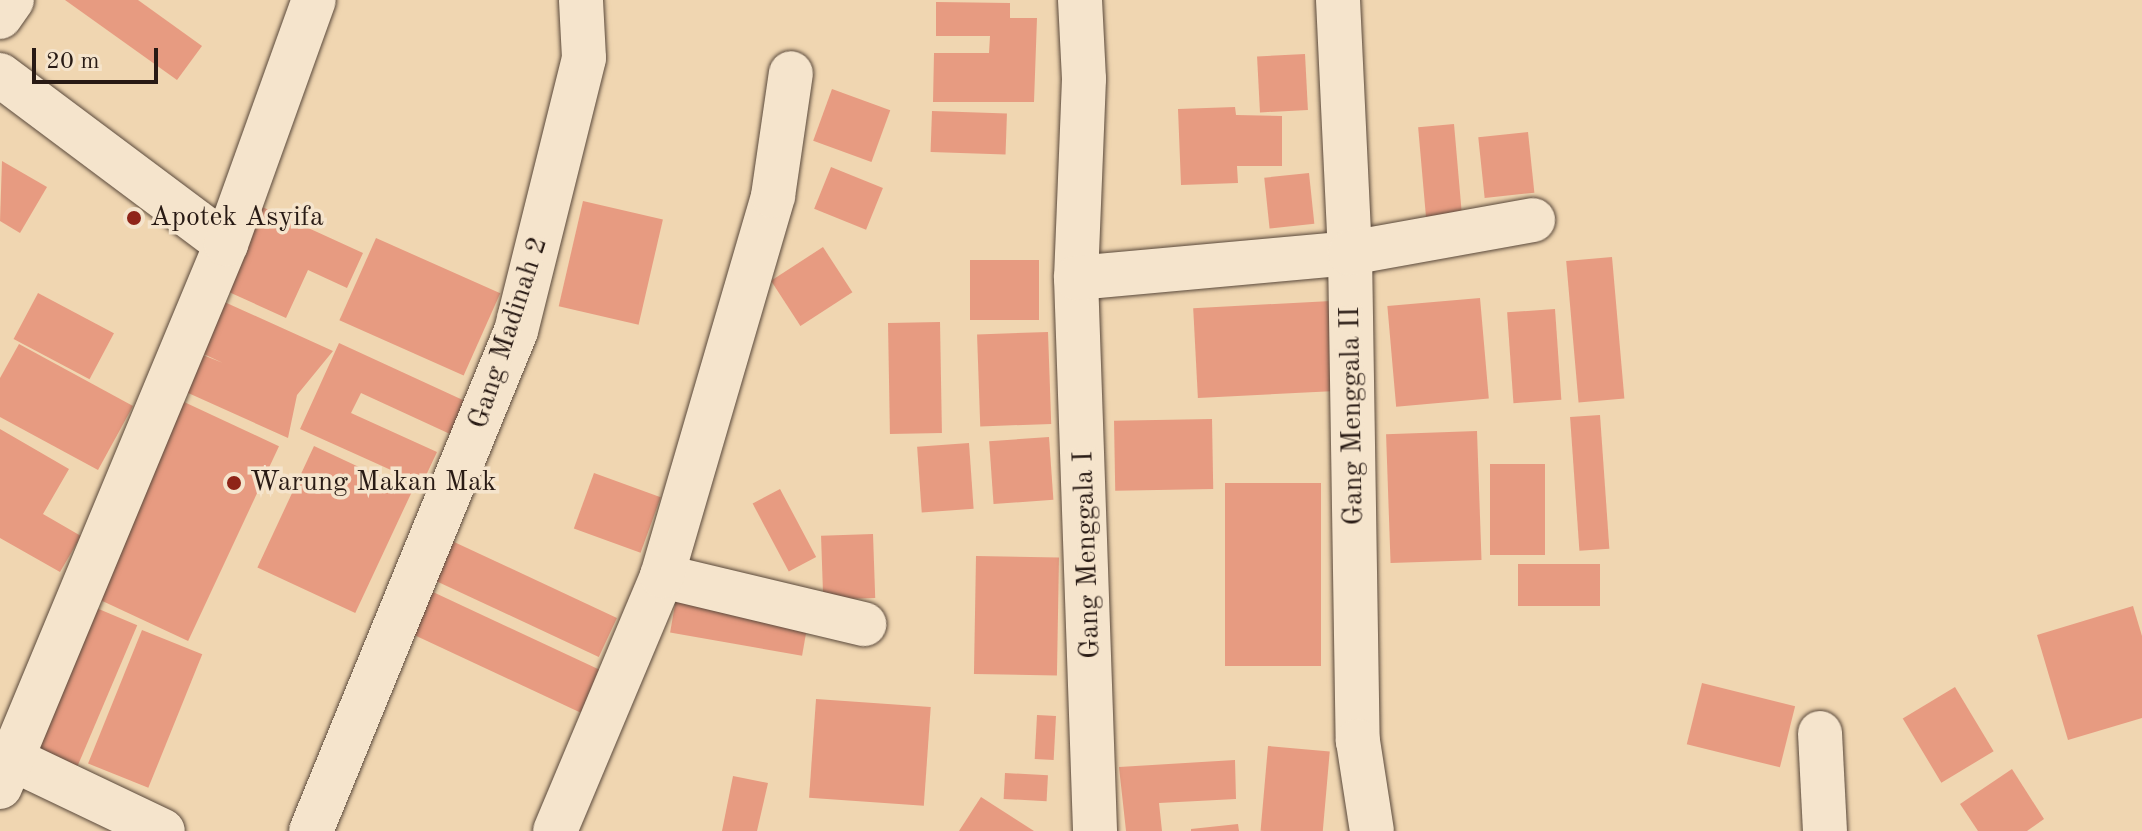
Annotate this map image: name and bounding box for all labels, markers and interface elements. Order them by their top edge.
scale bar [36,32,162,82]
text: 20 m [46,50,100,74]
place label: Apotek Asyifa [150,201,324,235]
marker: Apotek Asyifa [125,209,143,227]
street label: Gang Madinah 2 [462,233,556,433]
street label: Gang Menggala II [1334,306,1372,526]
street label: Gang Menggala I [1068,451,1108,659]
place label: Warung Makan Mak [250,466,497,500]
marker: Warung Makan Mak [225,474,243,492]

